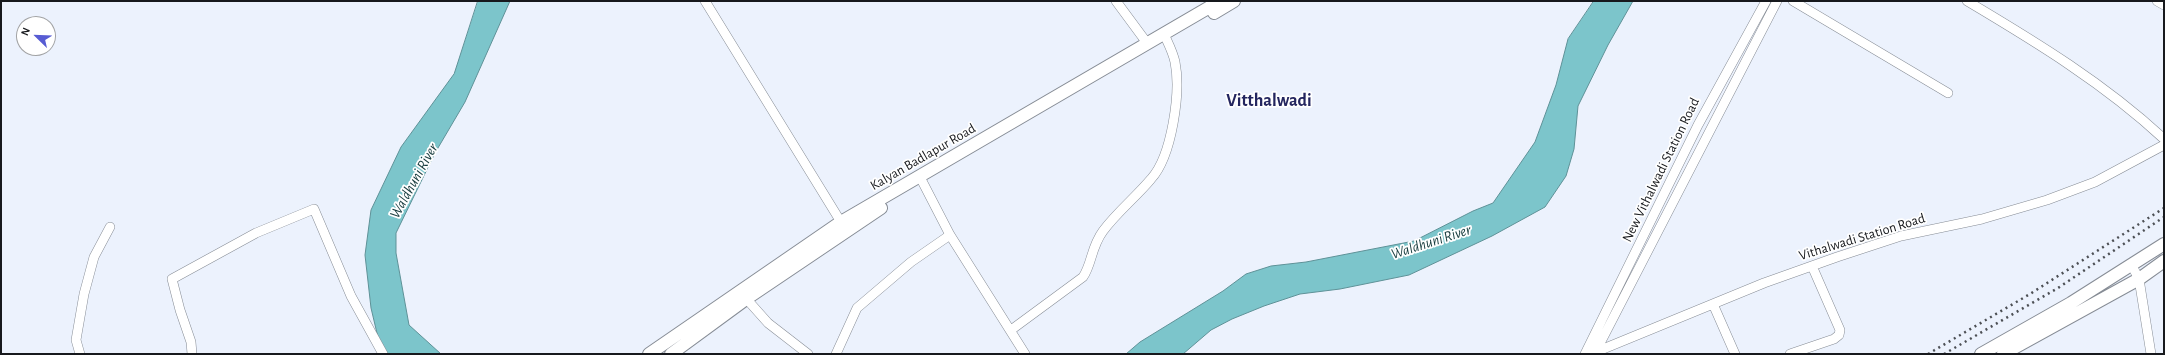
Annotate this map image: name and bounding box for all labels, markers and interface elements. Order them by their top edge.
north arrow [16,16,56,56]
text: N [19,26,32,37]
district label: Vitthalwadi [1226,90,1312,112]
street label: New Vithalwadi Station Road [1619,95,1703,245]
street label: Kalyan Badlapur Road [867,120,979,194]
water label: Waldhuni River [386,140,442,222]
street label: Vithalwadi Station Road [1797,210,1927,264]
water label: Waldhuni River [1389,221,1473,263]

